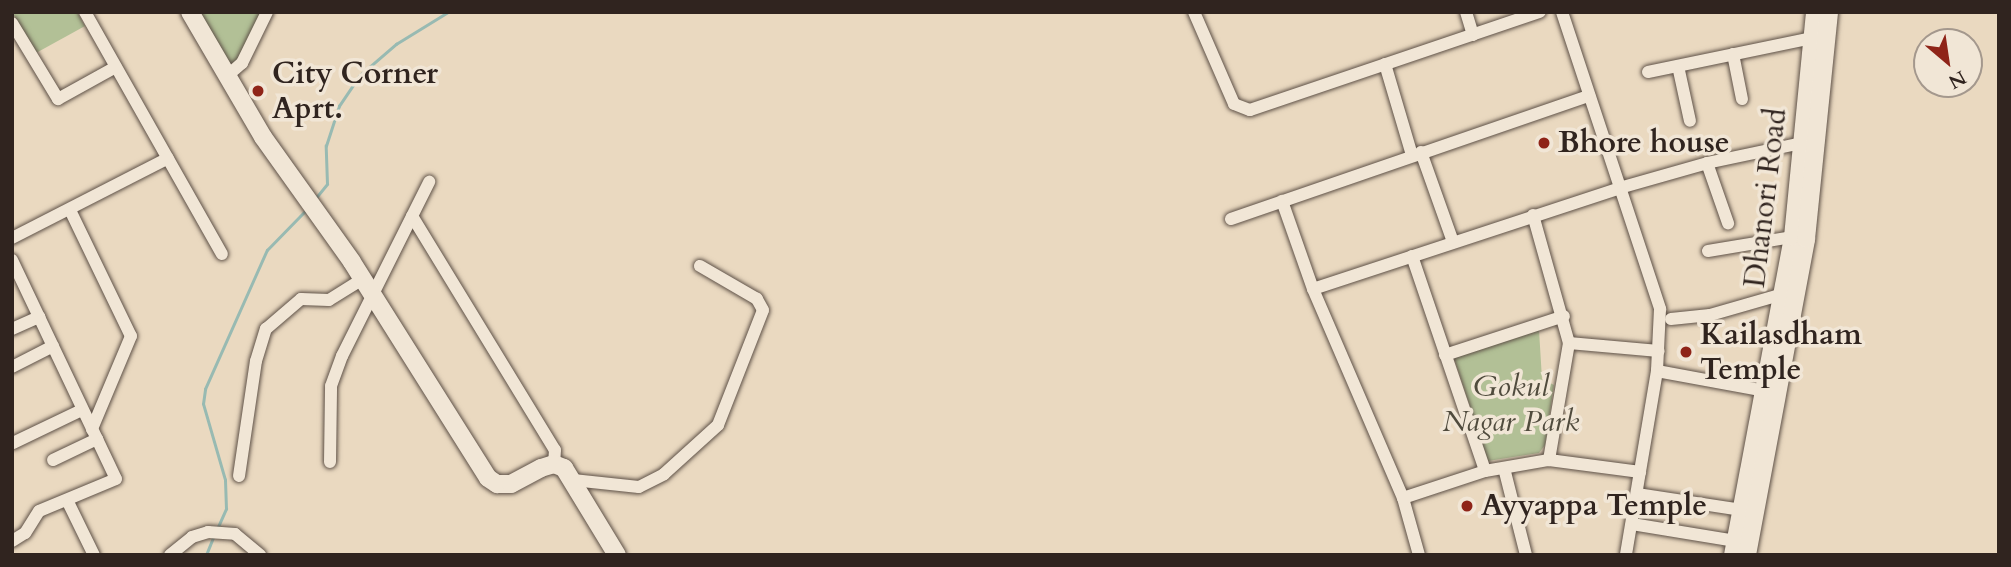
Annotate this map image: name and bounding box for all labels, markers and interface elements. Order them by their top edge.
north arrow [1913,28,1983,98]
place label: City Corner Aprt. [272,56,438,126]
text: N [1944,64,1971,95]
marker: City Corner Aprt. [250,83,266,99]
street label: Dhanori Road [1737,106,1795,290]
place label: Bhore house [1558,125,1730,161]
marker: Bhore house [1536,135,1552,151]
place label: Kailasdham Temple [1700,317,1862,388]
marker: Kailasdham Temple [1678,344,1694,360]
park label: Gokul Nagar Park [1443,369,1579,440]
place label: Ayyappa Temple [1481,488,1707,524]
marker: Ayyappa Temple [1459,498,1475,514]

